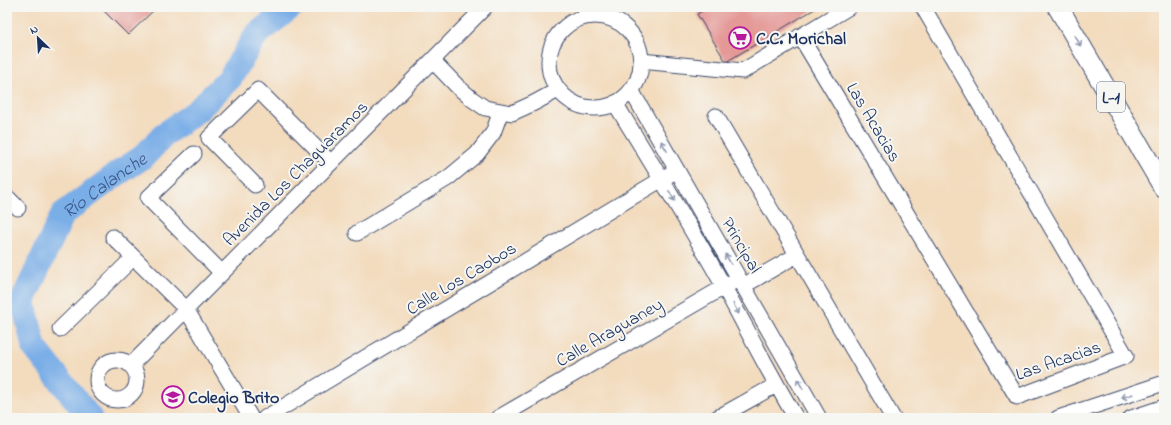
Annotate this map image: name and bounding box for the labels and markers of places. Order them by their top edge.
supermarket icon: C.C. Morichal [727,25,753,51]
place label: C.C. Morichal [756,27,846,53]
school or university icon: Colegio Brito [160,384,186,410]
place label: Colegio Brito [188,386,279,413]

